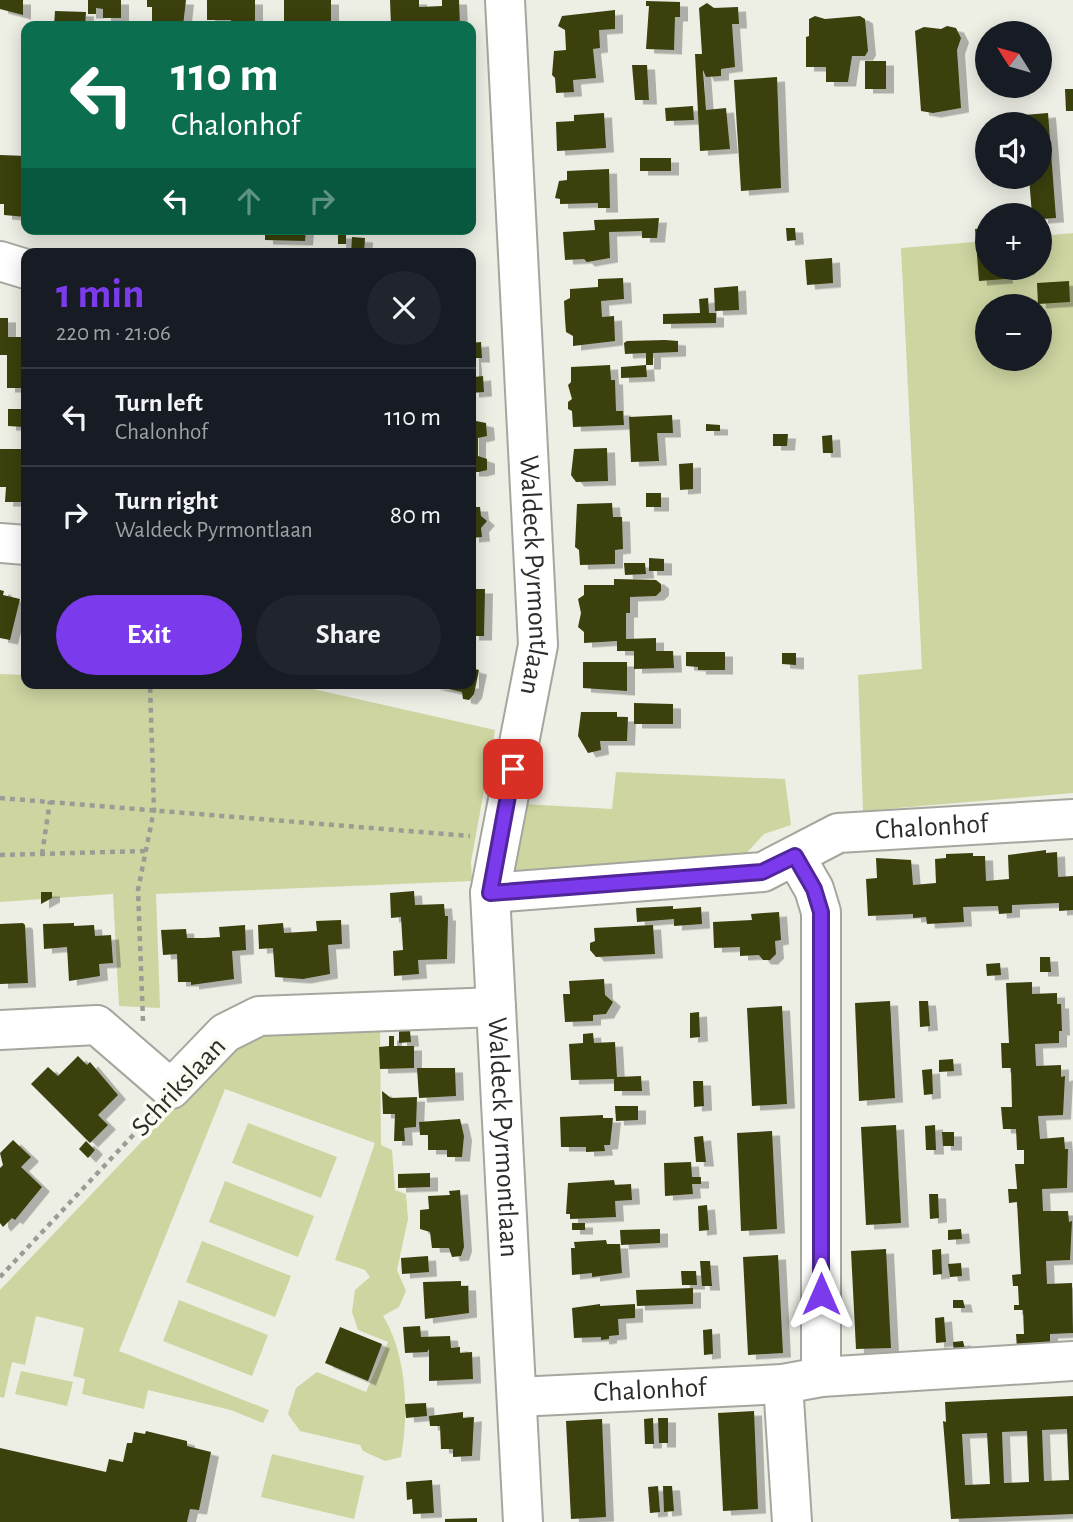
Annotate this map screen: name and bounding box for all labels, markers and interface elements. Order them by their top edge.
north arrow [975,21,1052,98]
map controls [975,21,1052,371]
icon: left [56,49,147,140]
text: 110 m [171,51,279,100]
text: Chalonhof [171,109,300,141]
button: sound [975,112,1052,189]
icon: left [157,182,195,220]
icon: ahead [230,182,268,220]
icon: right [303,182,341,220]
button: + [975,203,1052,280]
button: close [367,271,441,345]
text: 1 min [56,273,145,315]
button: − [975,294,1052,371]
text: 220 m · 21:06 [56,322,171,345]
text: Turn left [115,390,203,416]
icon: left [56,398,94,436]
text: 110 m [384,404,441,430]
text: Chalonhof [115,421,208,444]
street label: Waldeck Pyrmontlaan [514,454,552,697]
text: Turn right [115,488,218,514]
icon: right [56,496,94,534]
text: 80 m [390,502,441,528]
text: Waldeck Pyrmontlaan [115,519,313,542]
button: Exit [56,595,242,675]
button: Share [256,595,441,675]
pin [483,739,543,799]
icon: arrive [494,750,532,788]
street label: Chalonhof [874,810,990,845]
street label: Waldeck Pyrmontlaan [483,1016,523,1258]
street label: Schrikslaan [127,1032,231,1142]
position arrow [784,1257,858,1331]
street label: Chalonhof [593,1374,709,1407]

